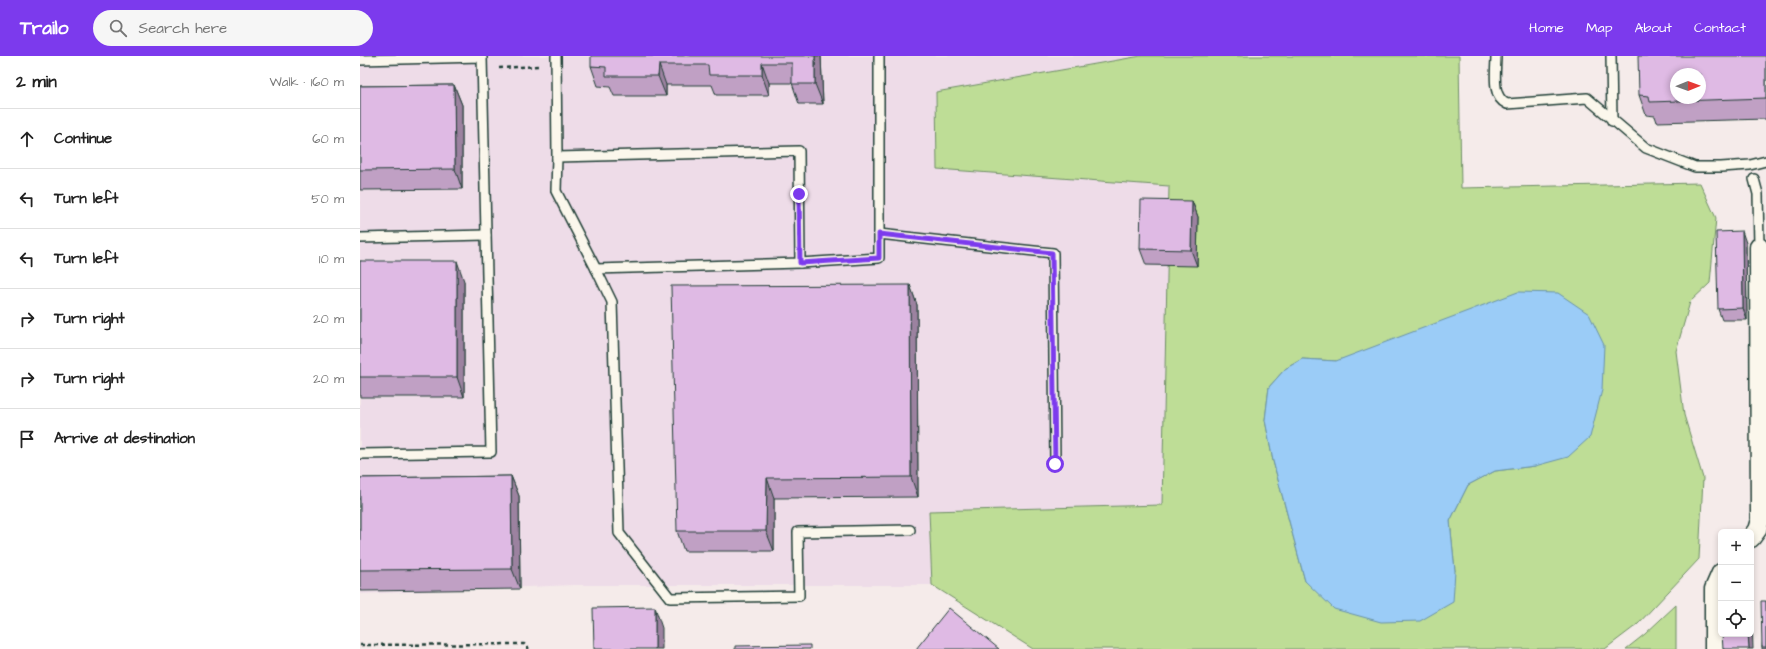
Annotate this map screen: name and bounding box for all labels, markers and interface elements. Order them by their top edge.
search box [93,10,373,46]
text: Trailo [20,15,69,42]
icon: search [107,17,129,39]
text: Search here [139,18,227,39]
text: Home [1529,18,1564,38]
text: Map [1586,18,1612,38]
text: About [1634,18,1672,38]
text: Contact [1694,18,1746,38]
north arrow [1670,68,1706,104]
text: 2 min [16,70,57,94]
text: Walk · 160 m [270,73,344,91]
icon: ahead [16,128,38,150]
text: Continue [54,128,112,149]
text: 60 m [312,130,344,148]
route end [790,185,808,203]
icon: left [16,188,38,210]
text: Turn left [54,188,118,209]
text: 50 m [311,190,344,208]
icon: left [16,248,38,270]
text: Turn left [54,248,118,269]
text: 10 m [319,250,344,268]
icon: right [16,308,38,330]
text: Turn right [54,308,125,329]
text: 20 m [313,310,344,328]
icon: right [16,368,38,390]
text: Turn right [54,368,125,389]
text: 20 m [313,370,344,388]
icon: arrive [16,428,38,450]
text: Arrive at destination [54,428,195,449]
route start [1046,455,1064,473]
map controls [1718,529,1754,637]
button: + [1718,529,1754,565]
button: − [1718,565,1754,601]
button: locate [1718,601,1754,637]

